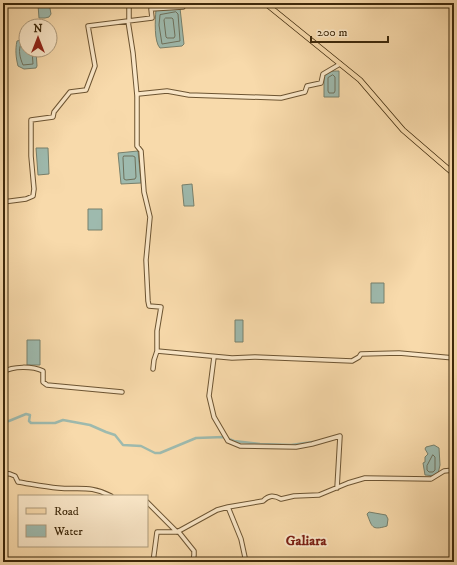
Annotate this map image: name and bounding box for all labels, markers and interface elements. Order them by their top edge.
north arrow [18,18,58,58]
scale bar [311,18,388,44]
text: N [33,22,43,36]
text: 200 m [317,25,347,40]
legend [18,495,148,547]
text: Road [54,504,79,519]
text: Water [53,524,83,539]
district label: Galiara [286,532,327,550]

